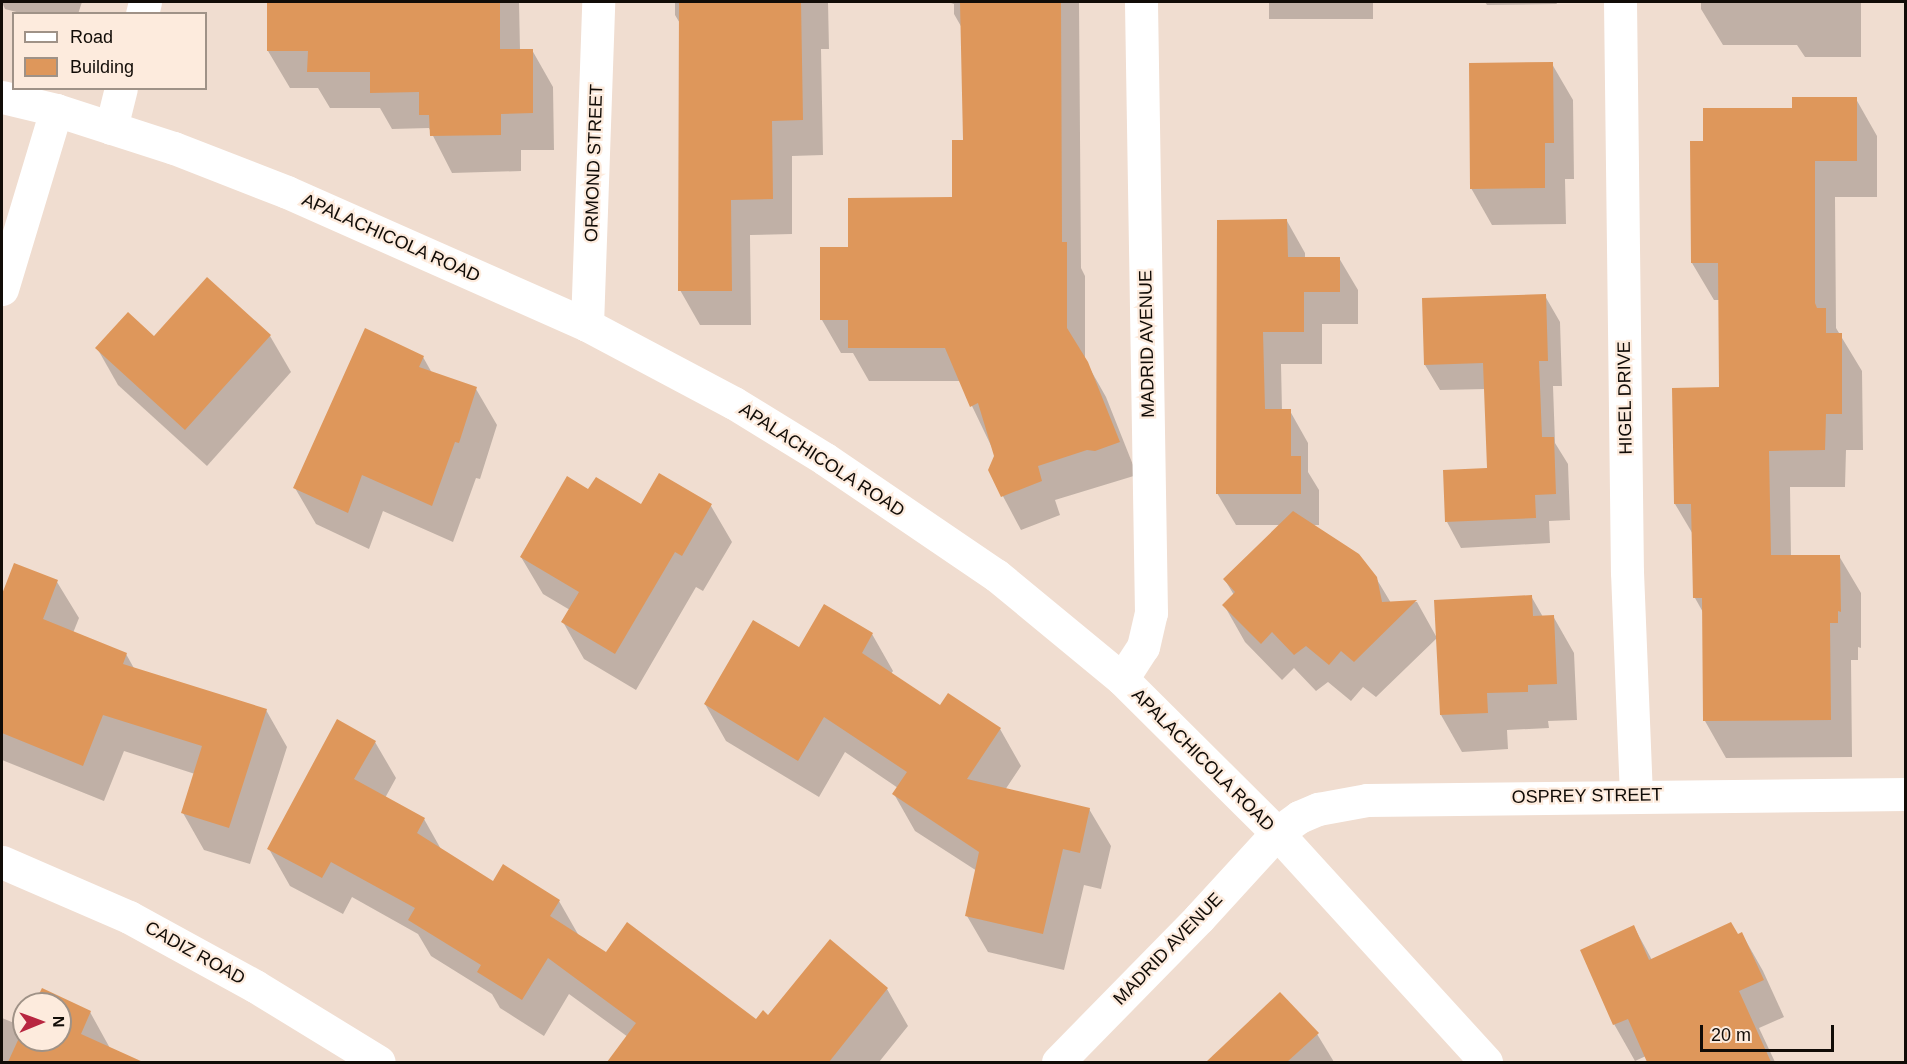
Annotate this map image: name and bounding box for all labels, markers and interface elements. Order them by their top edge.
legend [12,12,207,90]
text: Road [70,27,113,47]
text: Building [70,57,134,77]
street label: ORMOND STREET [580,84,608,242]
street label: APALACHICOLA ROAD [298,189,484,287]
street label: MADRID AVENUE [1135,269,1159,419]
street label: HIGEL DRIVE [1613,341,1637,455]
street label: APALACHICOLA ROAD [735,398,909,522]
street label: APALACHICOLA ROAD [1127,684,1279,836]
street label: OSPREY STREET [1511,784,1663,808]
street label: MADRID AVENUE [1109,888,1227,1010]
street label: CADIZ ROAD [141,917,249,989]
north arrow [12,992,72,1052]
scale bar [1703,1013,1836,1051]
text: N [50,1016,67,1028]
text: 20 m [1711,1025,1751,1045]

